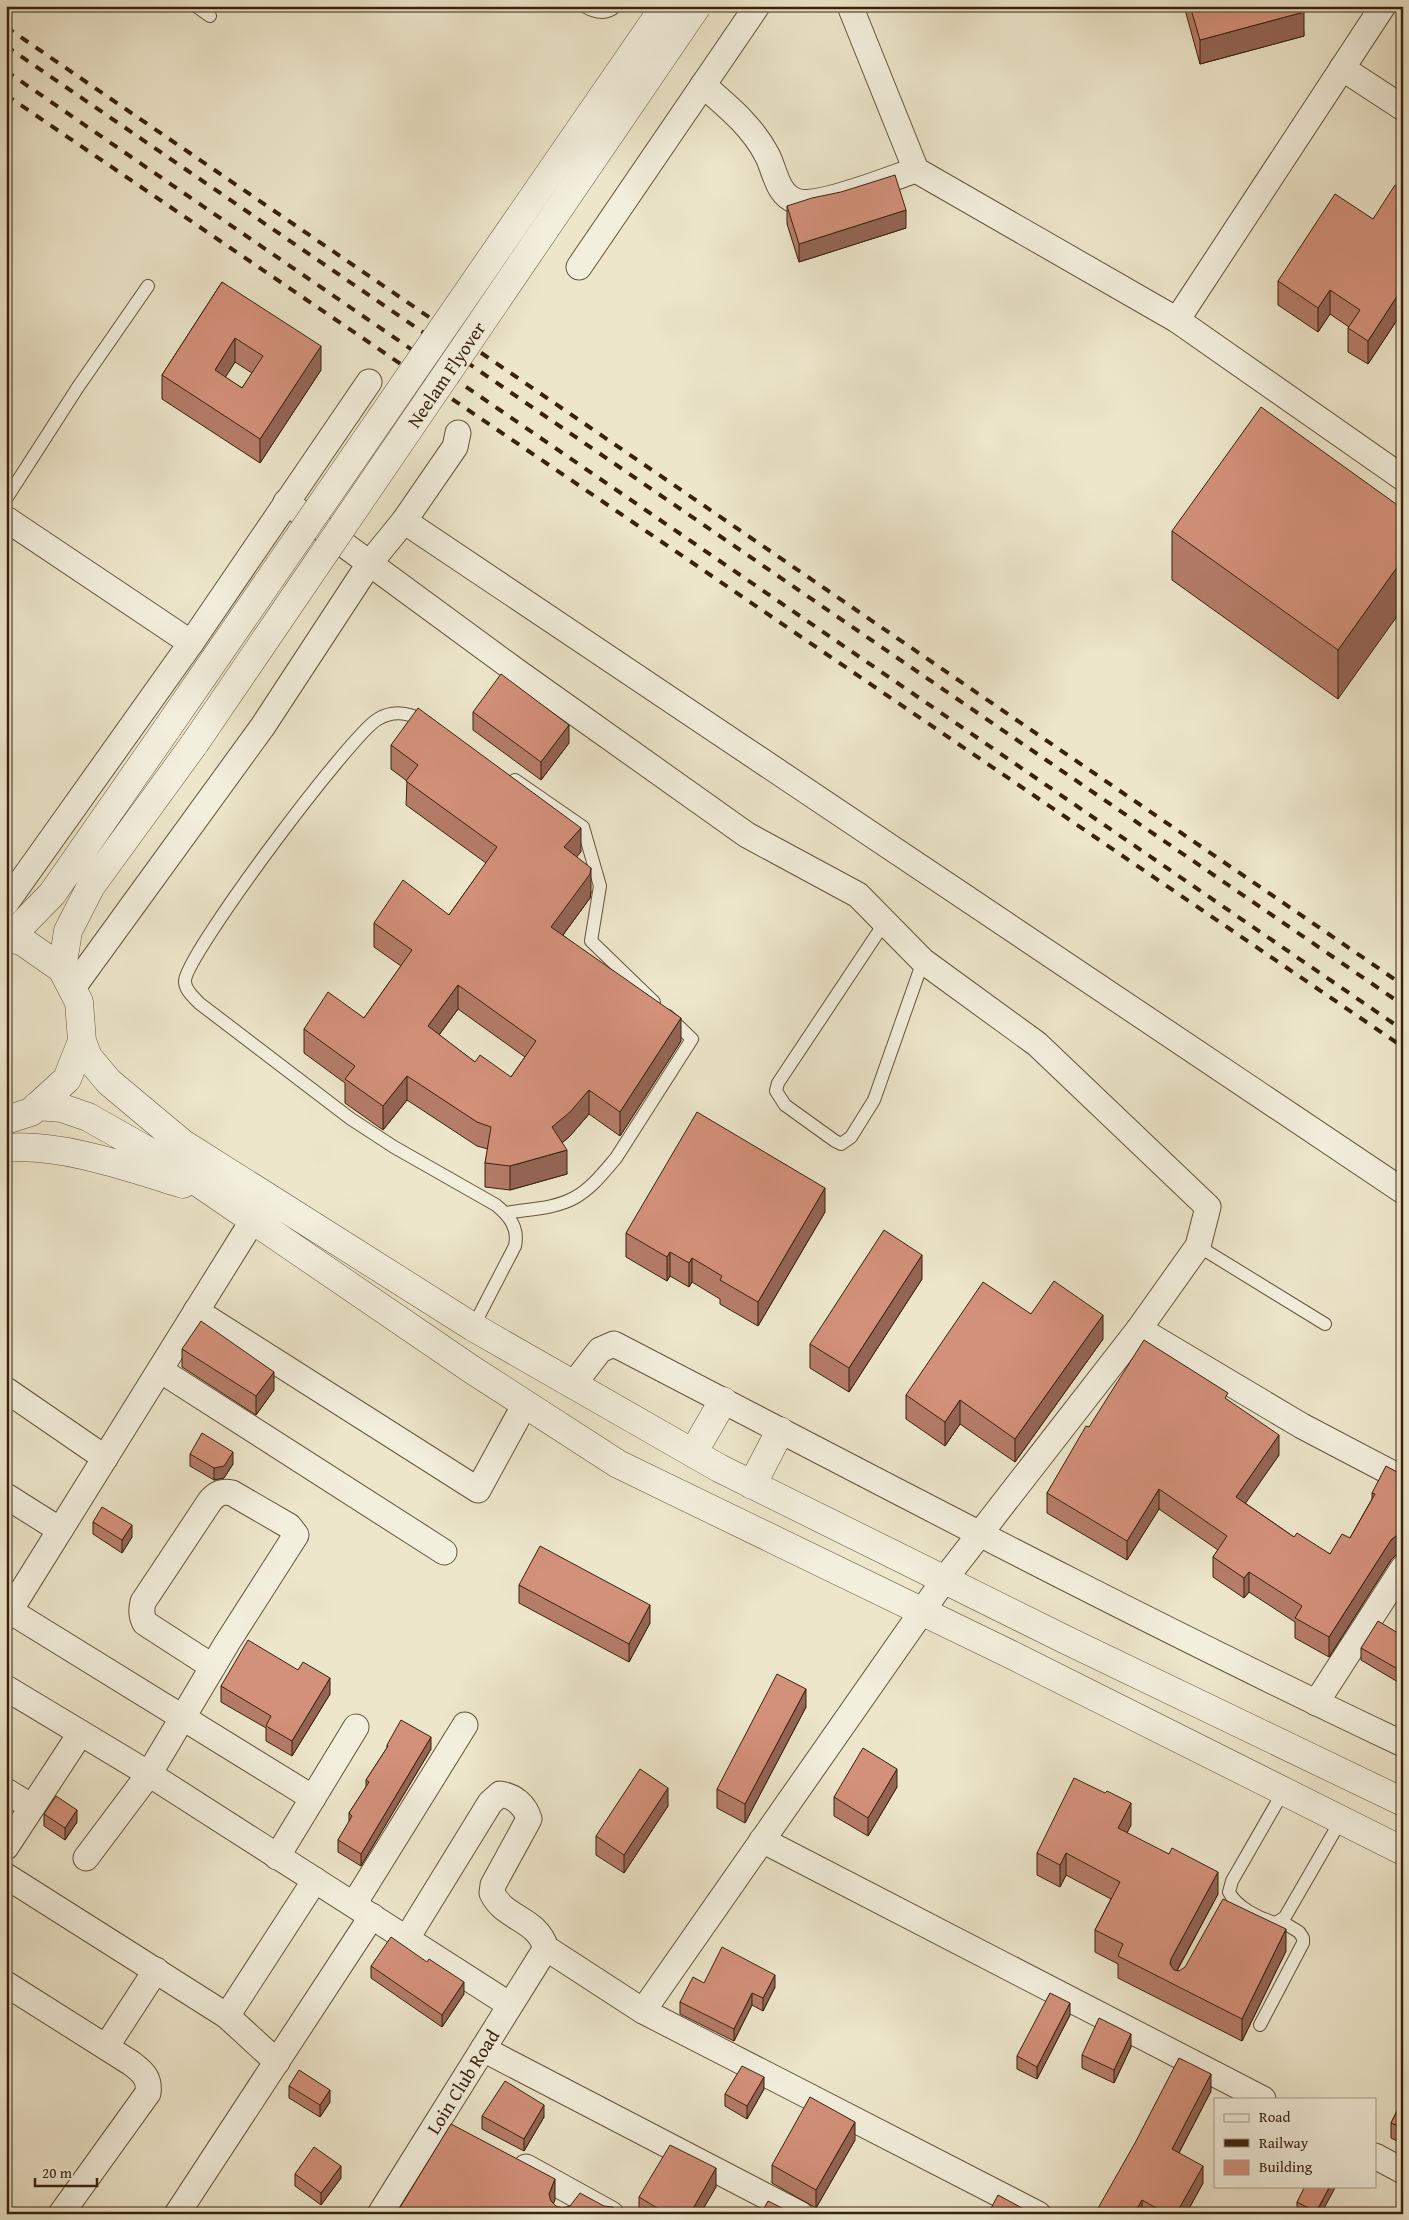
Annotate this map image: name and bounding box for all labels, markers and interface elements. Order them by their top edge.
street label: Neelam Flyover [400,315,492,433]
street label: Loin Club Road [419,2023,506,2140]
legend [1214,2098,1376,2188]
text: Road [1259,2106,1290,2127]
text: Railway [1259,2132,1309,2153]
scale bar [35,2155,98,2187]
text: Building [1259,2156,1313,2177]
text: 20 m [42,2162,73,2183]

